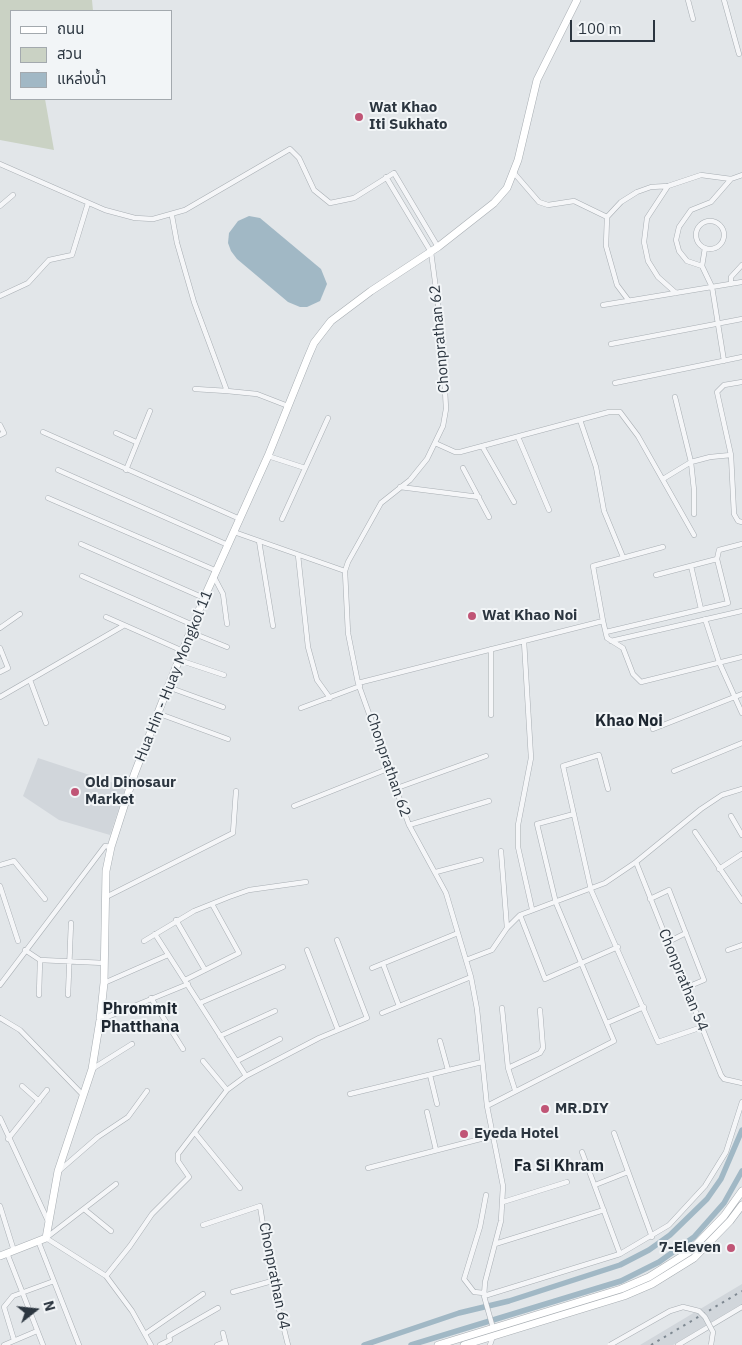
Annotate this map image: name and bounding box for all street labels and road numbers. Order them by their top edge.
street label: Chonprathan 62 [426,284,454,394]
street label: Hua Hin - Huay Mongkol 11 [131,588,217,764]
street label: Chonprathan 62 [362,711,414,819]
street label: Chonprathan 54 [654,926,712,1034]
street label: Chonprathan 64 [255,1221,293,1331]

